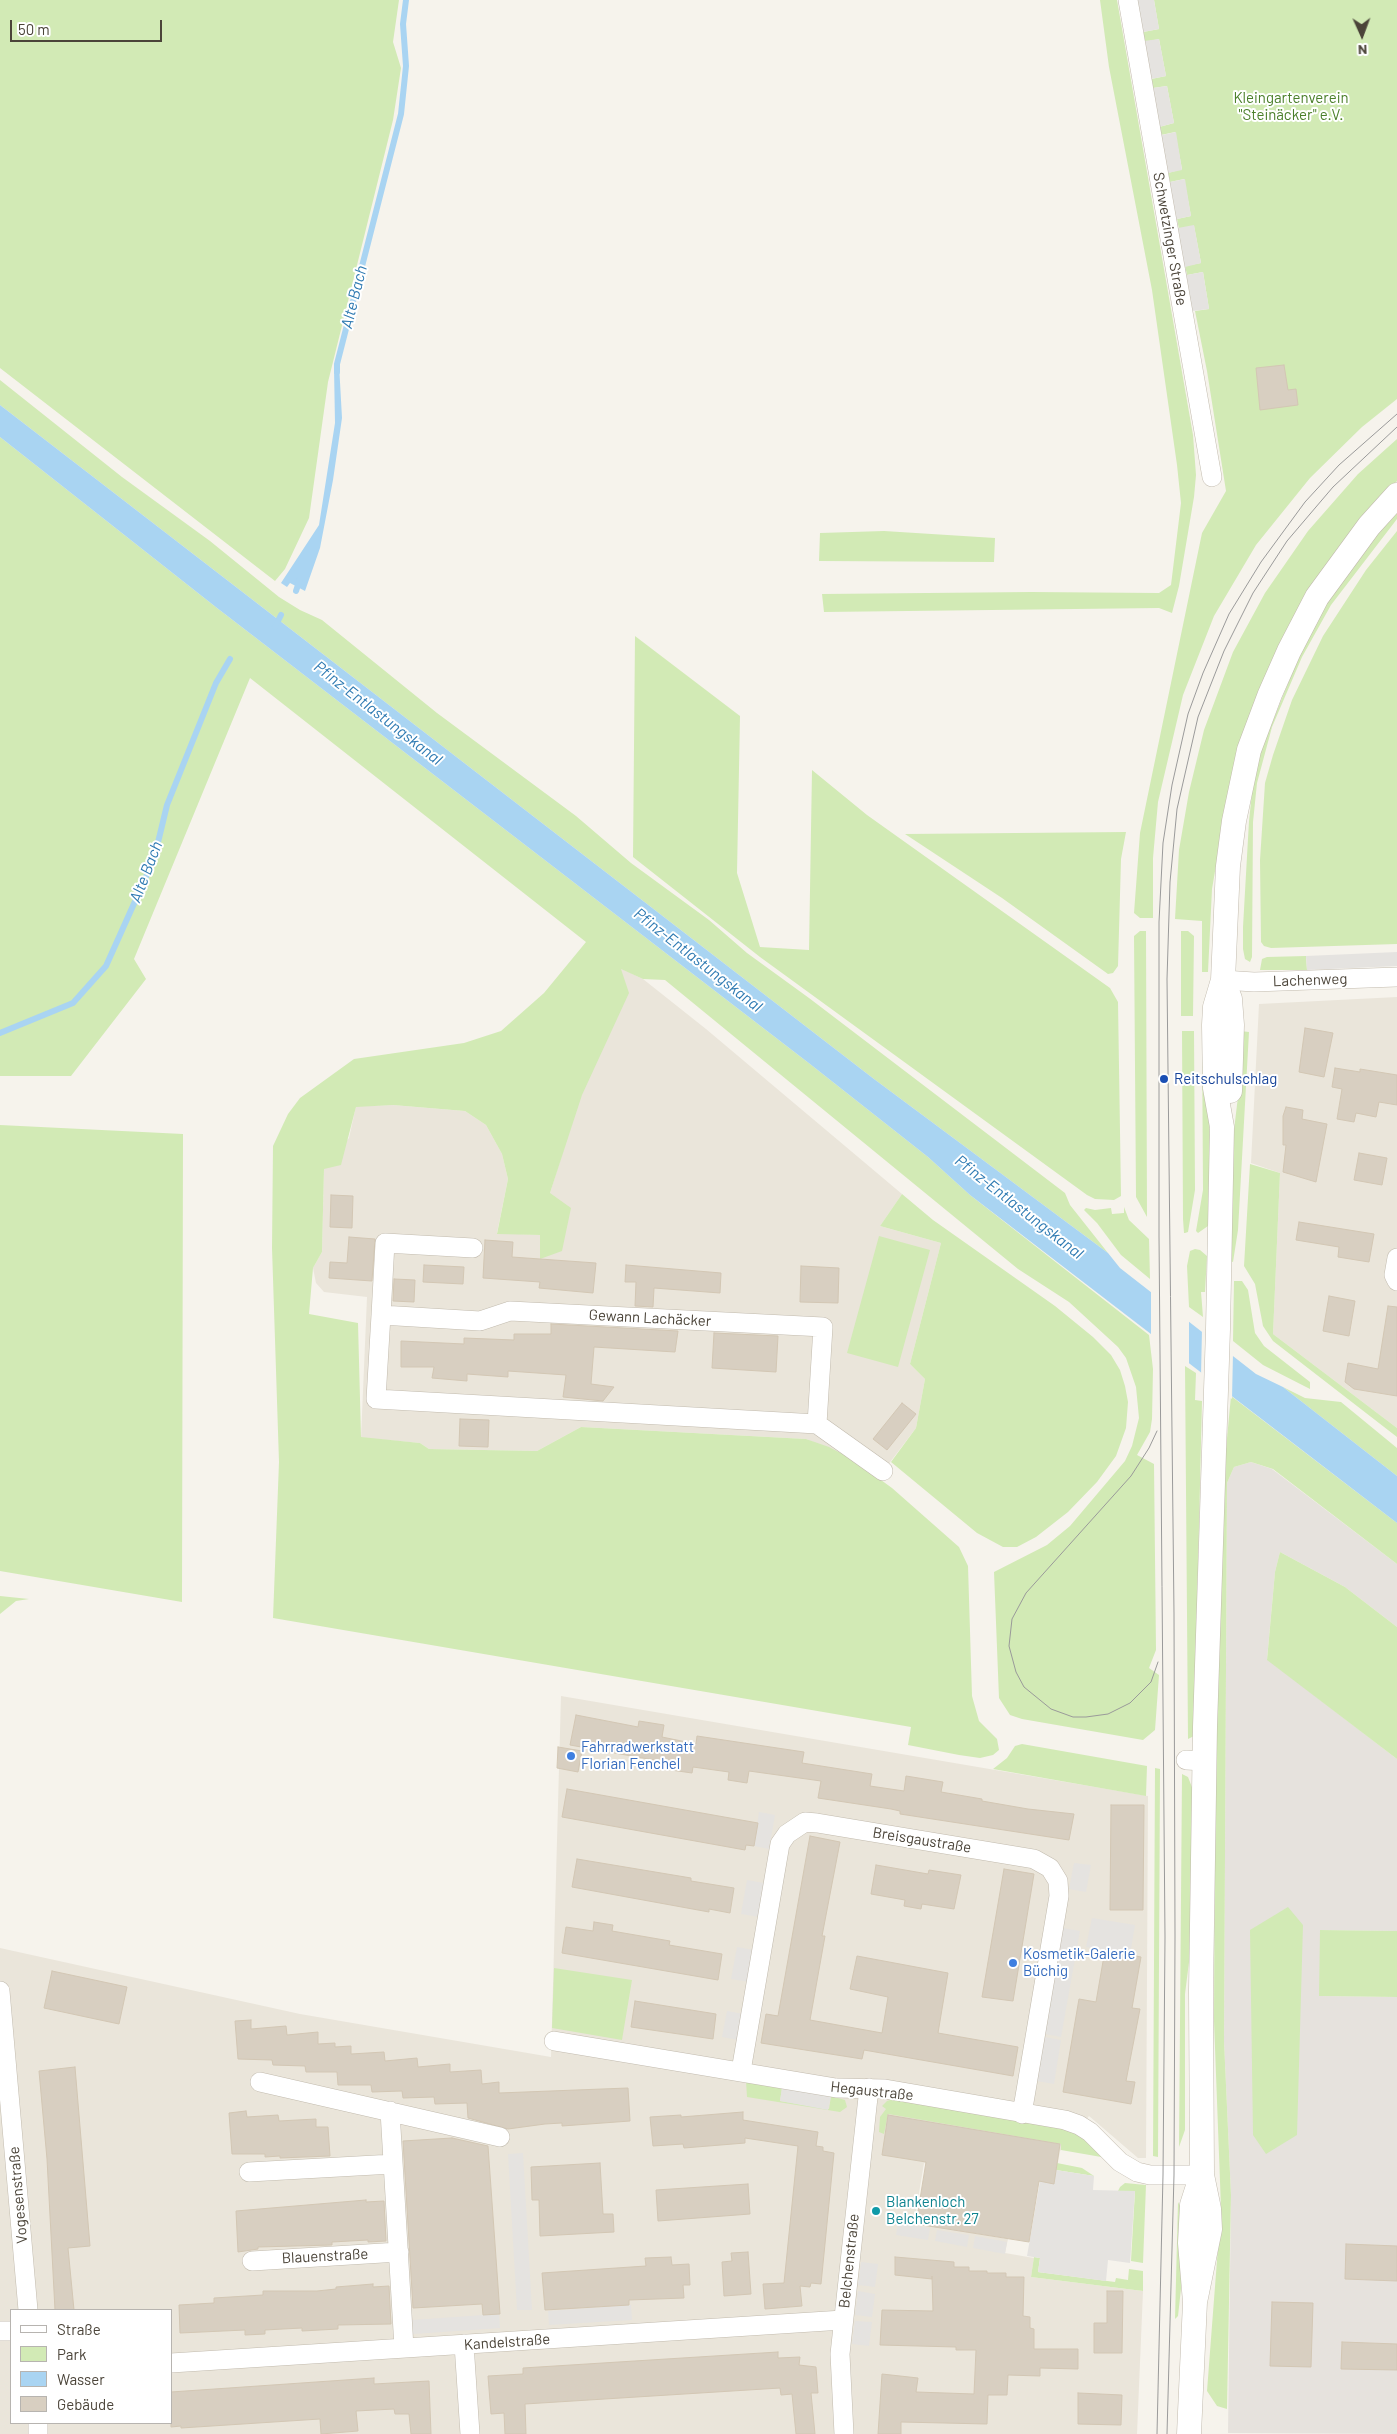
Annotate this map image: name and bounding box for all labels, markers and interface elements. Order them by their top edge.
scale bar [12,10,165,42]
north arrow [1337,10,1387,60]
text: 50 m [18,20,50,38]
text: N [1358,42,1367,59]
park label: Kleingartenverein "Steinäcker" e.V. [1233,89,1349,124]
street label: Schwetzinger Straße [1149,171,1191,307]
water label: Alte Bach [337,264,371,330]
water label: Pfinz-Entlastungskanal [310,657,446,769]
water label: Alte Bach [126,839,166,905]
water label: Pfinz-Entlastungskanal [630,904,766,1016]
street label: Lachenweg [1272,970,1348,990]
place label: Reitschulschlag [1174,1070,1277,1088]
marker: Reitschulschlag [1158,1073,1170,1085]
water label: Pfinz-Entlastungskanal [951,1151,1087,1263]
street label: Gewann Lachäcker [588,1306,712,1330]
place label: Fahrradwerkstatt Florian Fenchel [581,1738,694,1773]
marker: Fahrradwerkstatt Florian Fenchel [565,1750,577,1762]
street label: Breisgaustraße [871,1823,973,1857]
place label: Kosmetik-Galerie Büchig [1023,1945,1135,1980]
marker: Kosmetik-Galerie Büchig [1007,1957,1019,1969]
street label: Hegaustraße [829,2078,915,2104]
street label: Vogesenstraße [5,2146,31,2244]
place label: Blankenloch Belchenstr. 27 [886,2193,979,2228]
marker: Blankenloch Belchenstr. 27 [870,2205,882,2217]
street label: Belchenstraße [835,2213,863,2309]
street label: Blauenstraße [281,2245,369,2267]
legend [10,2309,172,2424]
text: Straße [57,2320,101,2338]
street label: Kandelstraße [463,2330,551,2354]
text: Park [57,2345,86,2363]
text: Wasser [57,2370,105,2388]
text: Gebäude [57,2395,114,2413]

